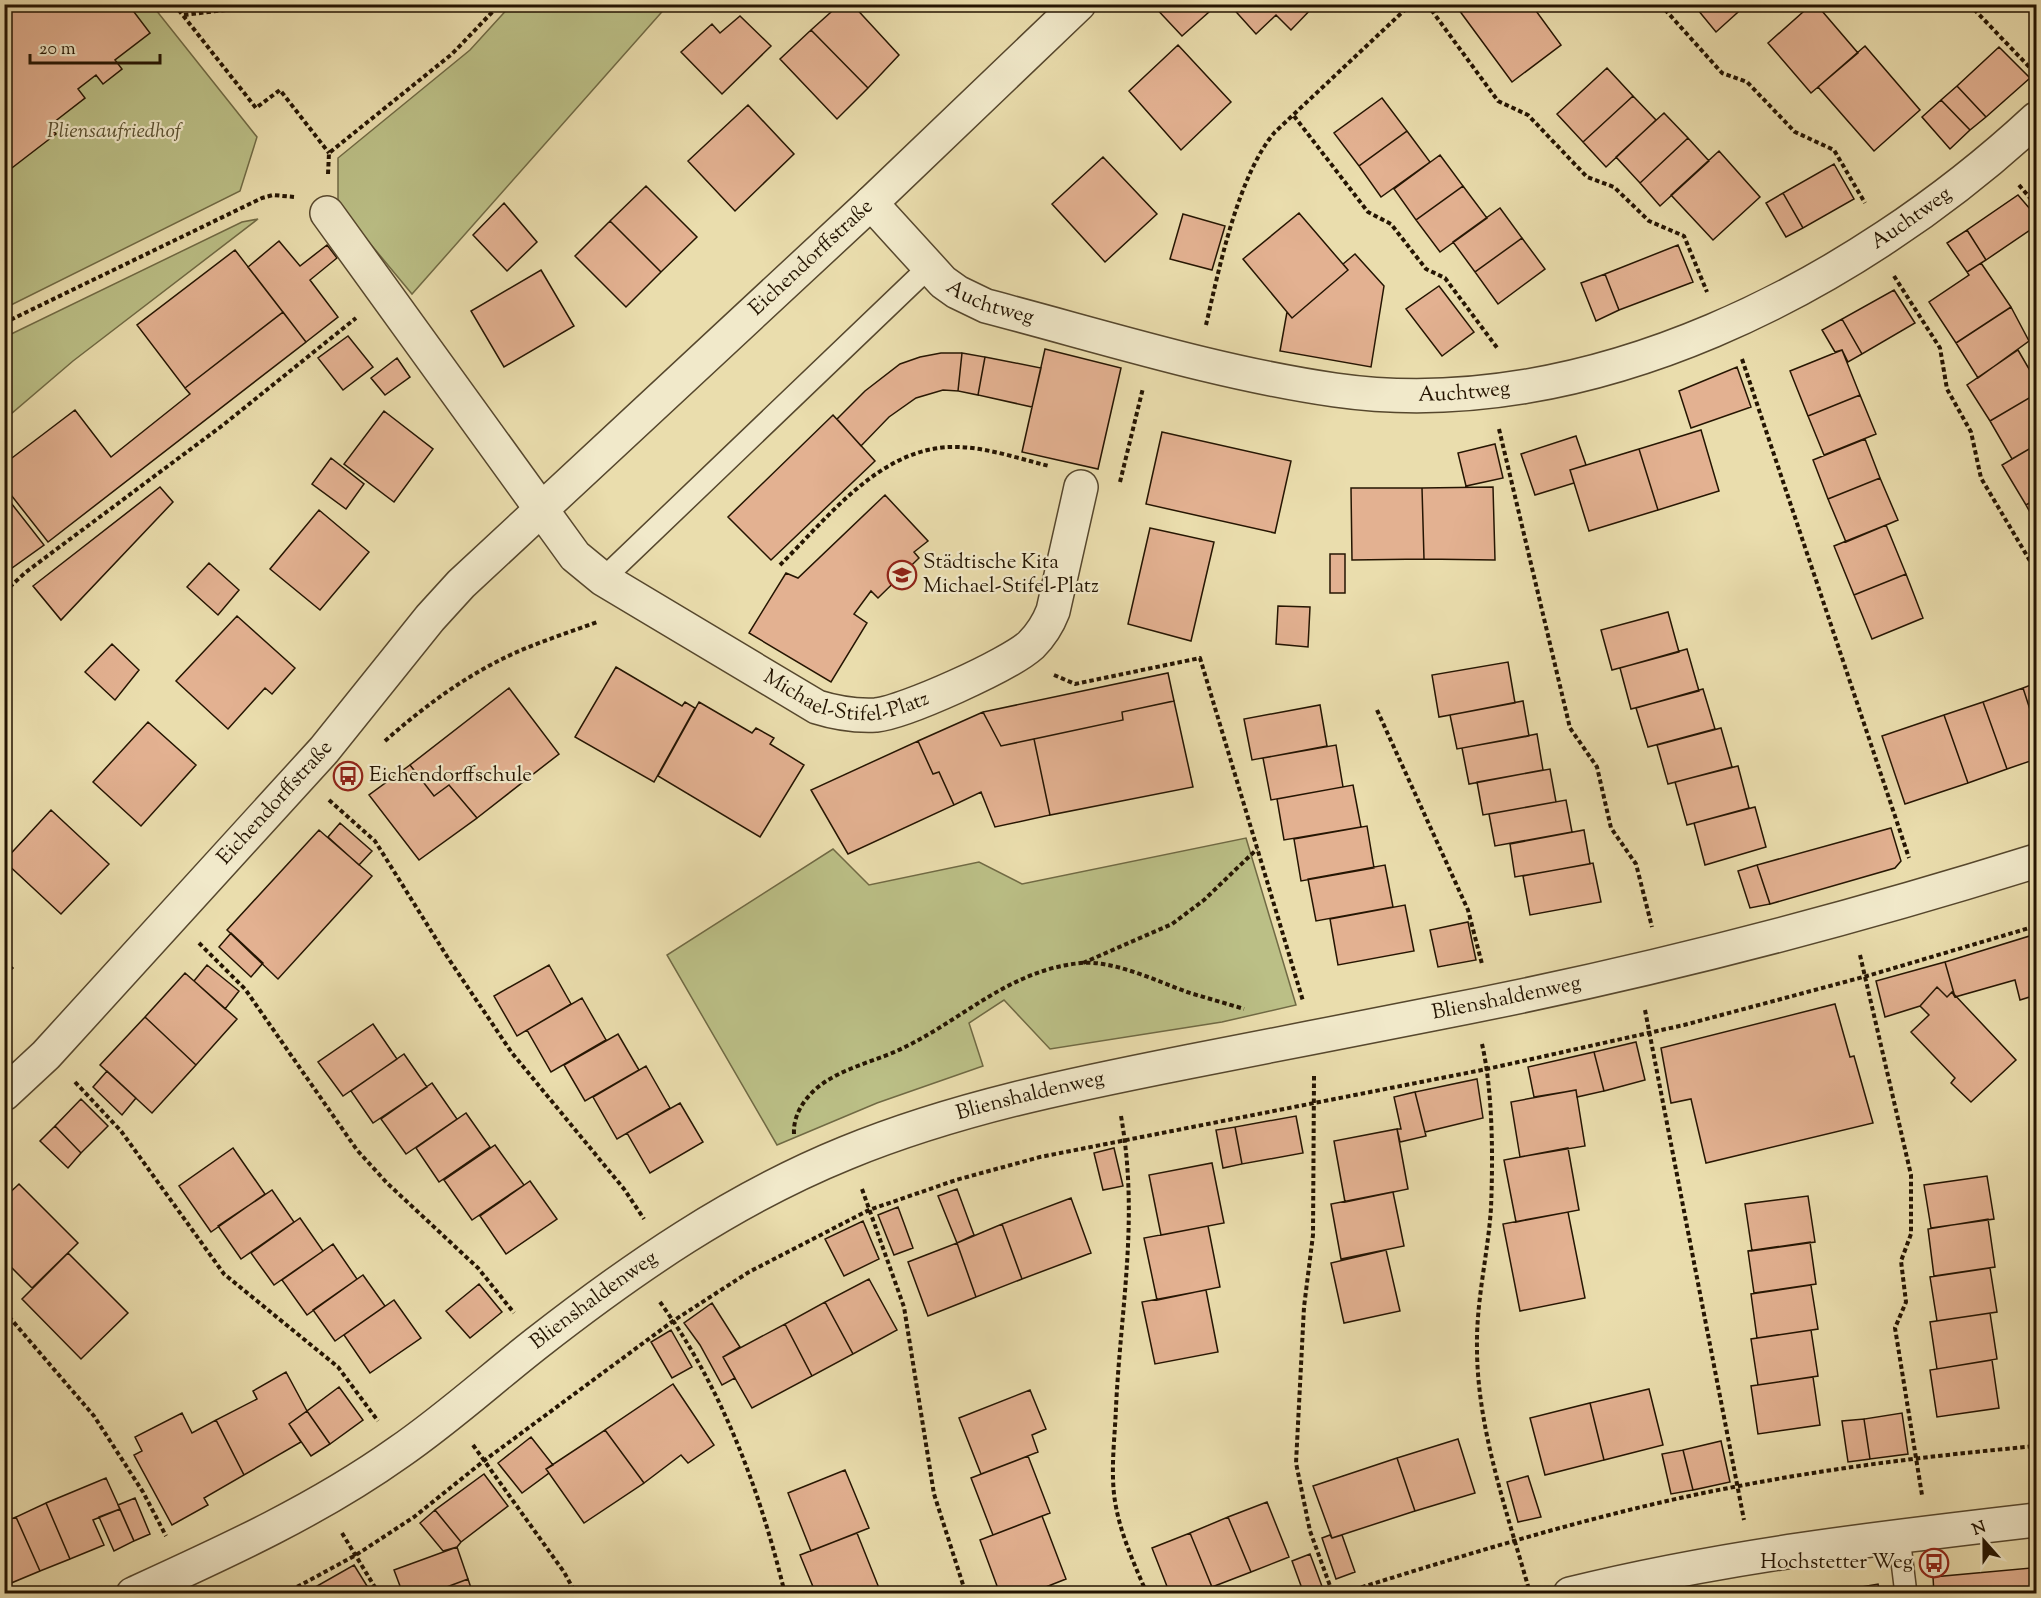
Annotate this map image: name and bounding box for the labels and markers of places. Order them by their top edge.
place label: Städtische Kita Michael-Stifel-Platz [923,548,1099,602]
school or university icon: Städtische Kita Michael-Stifel-Platz [886,559,918,591]
bus stop icon: Eichendorffschule [332,760,364,792]
place label: Eichendorffschule [369,761,532,791]
bus stop icon: Hochstetter Weg [1918,1547,1950,1579]
place label: Hochstetter Weg [1760,1548,1913,1578]

